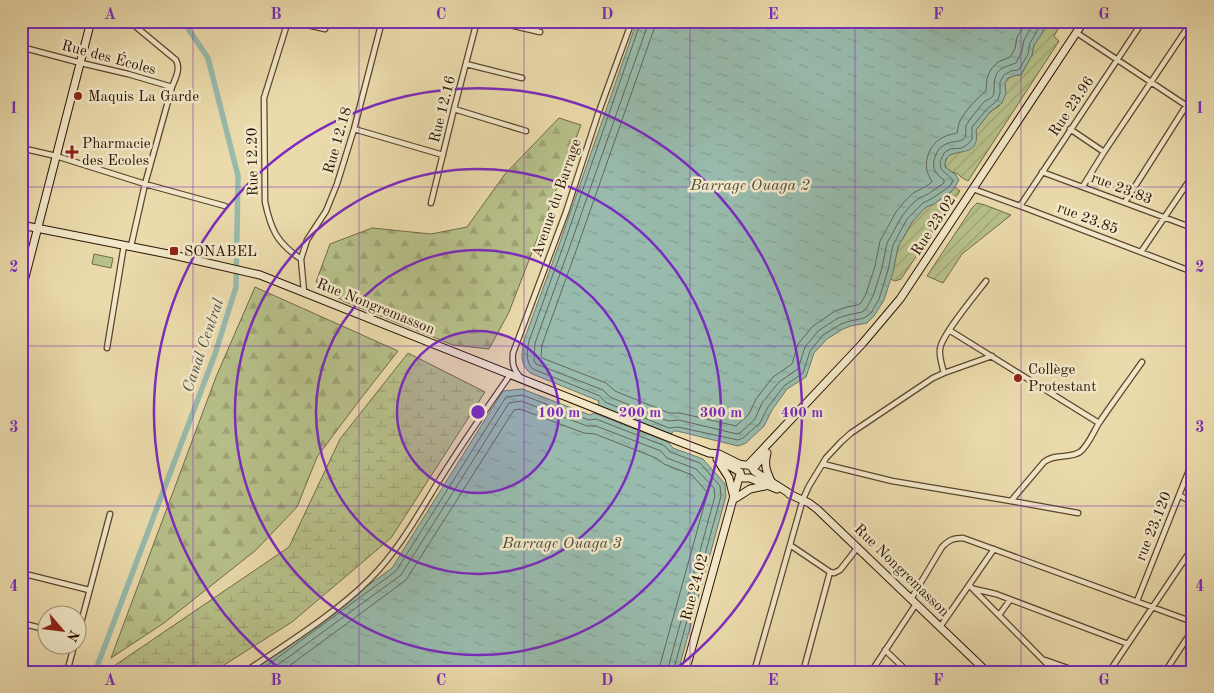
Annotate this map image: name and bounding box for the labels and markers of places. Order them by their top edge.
marker: Maquis La Garde [72,90,84,102]
place label: Maquis La Garde [88,90,199,105]
place label: Pharmacie des Ecoles [82,137,151,169]
marker: Pharmacie des Ecoles [66,146,78,158]
marker: SONABEL [168,245,180,257]
place label: SONABEL [184,245,257,260]
place label: Collège Protestant [1028,363,1096,395]
marker: Collège Protestant [1012,372,1024,384]
centre of rings [469,403,487,421]

